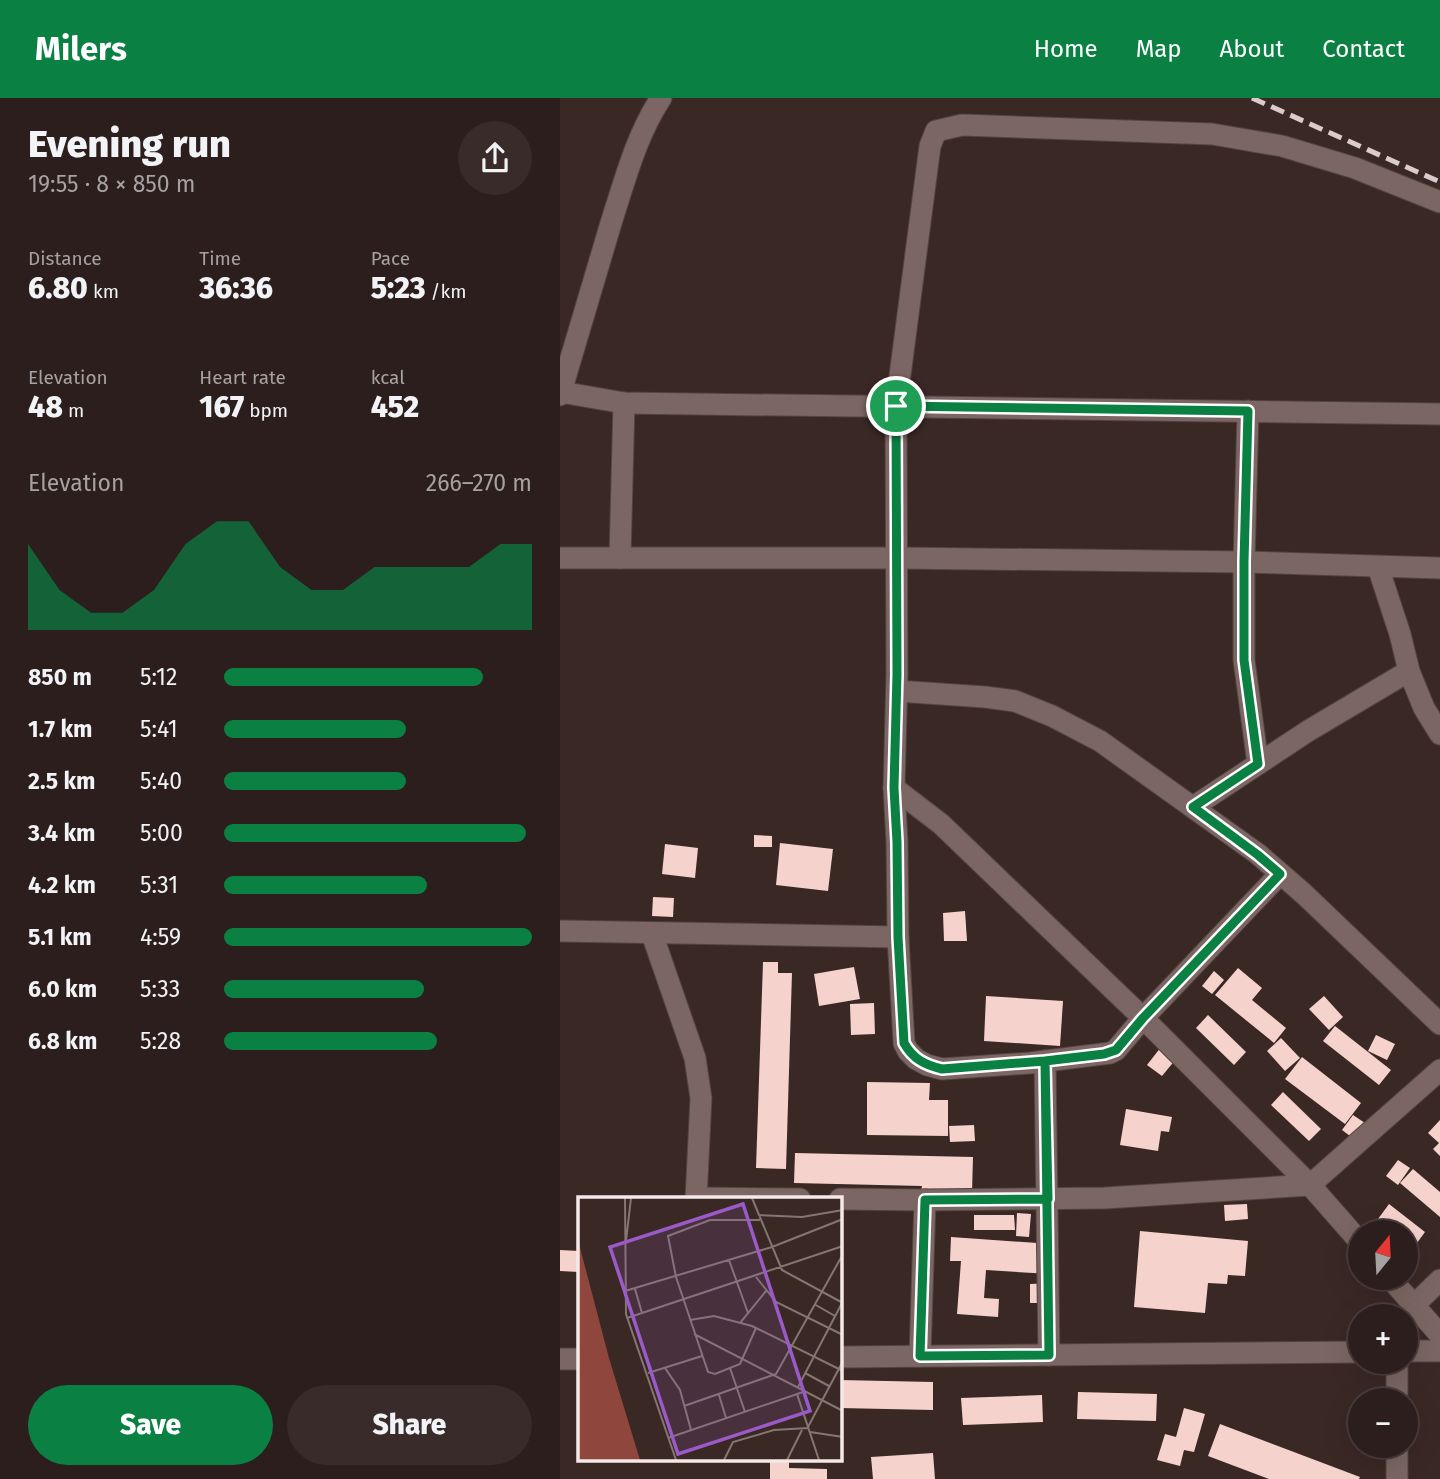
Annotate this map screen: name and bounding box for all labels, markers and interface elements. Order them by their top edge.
text: Milers [35,29,127,69]
text: Home [1034,35,1098,63]
text: Map [1136,35,1182,63]
text: About [1220,35,1284,63]
text: Contact [1322,35,1405,63]
text: Evening run [28,121,231,167]
button: share [458,121,532,195]
text: 19:55 · 8 × 850 m [28,170,196,198]
text: Distance [28,247,102,270]
text: Time [199,247,241,270]
text: Pace [371,247,410,270]
text: 6.80 [28,270,88,306]
text: 36:36 [199,270,273,306]
text: 5:23 [371,270,426,306]
text: km [88,280,119,303]
text: /km [426,280,467,303]
text: Elevation [28,366,108,389]
text: Heart rate [199,366,286,389]
text: kcal [371,366,405,389]
pin [866,376,926,436]
icon: arrive [877,387,915,425]
text: 48 [28,389,63,425]
text: 167 [199,389,244,425]
text: 452 [371,389,419,425]
text: m [63,399,84,422]
text: bpm [244,399,288,422]
text: Elevation [28,469,124,497]
text: 266–270 m [426,469,532,497]
text: 850 m [28,663,92,691]
text: 5:12 [140,663,177,691]
text: 1.7 km [28,715,93,743]
text: 5:41 [140,715,178,743]
text: 2.5 km [28,767,96,795]
text: 5:40 [140,767,182,795]
text: 3.4 km [28,819,96,847]
text: 5:00 [140,819,183,847]
text: 4.2 km [28,871,96,899]
text: 5:31 [140,871,178,899]
text: 5.1 km [28,923,92,951]
text: 4:59 [140,923,181,951]
text: 6.0 km [28,975,97,1003]
text: 5:33 [140,975,180,1003]
text: 6.8 km [28,1027,97,1055]
text: 5:28 [140,1027,181,1055]
inset map [578,1197,842,1462]
north arrow [1348,1220,1418,1290]
map controls [1348,1220,1418,1458]
button: + [1348,1304,1418,1374]
button: Save [28,1385,273,1465]
button: Share [287,1385,532,1465]
button: − [1348,1388,1418,1458]

